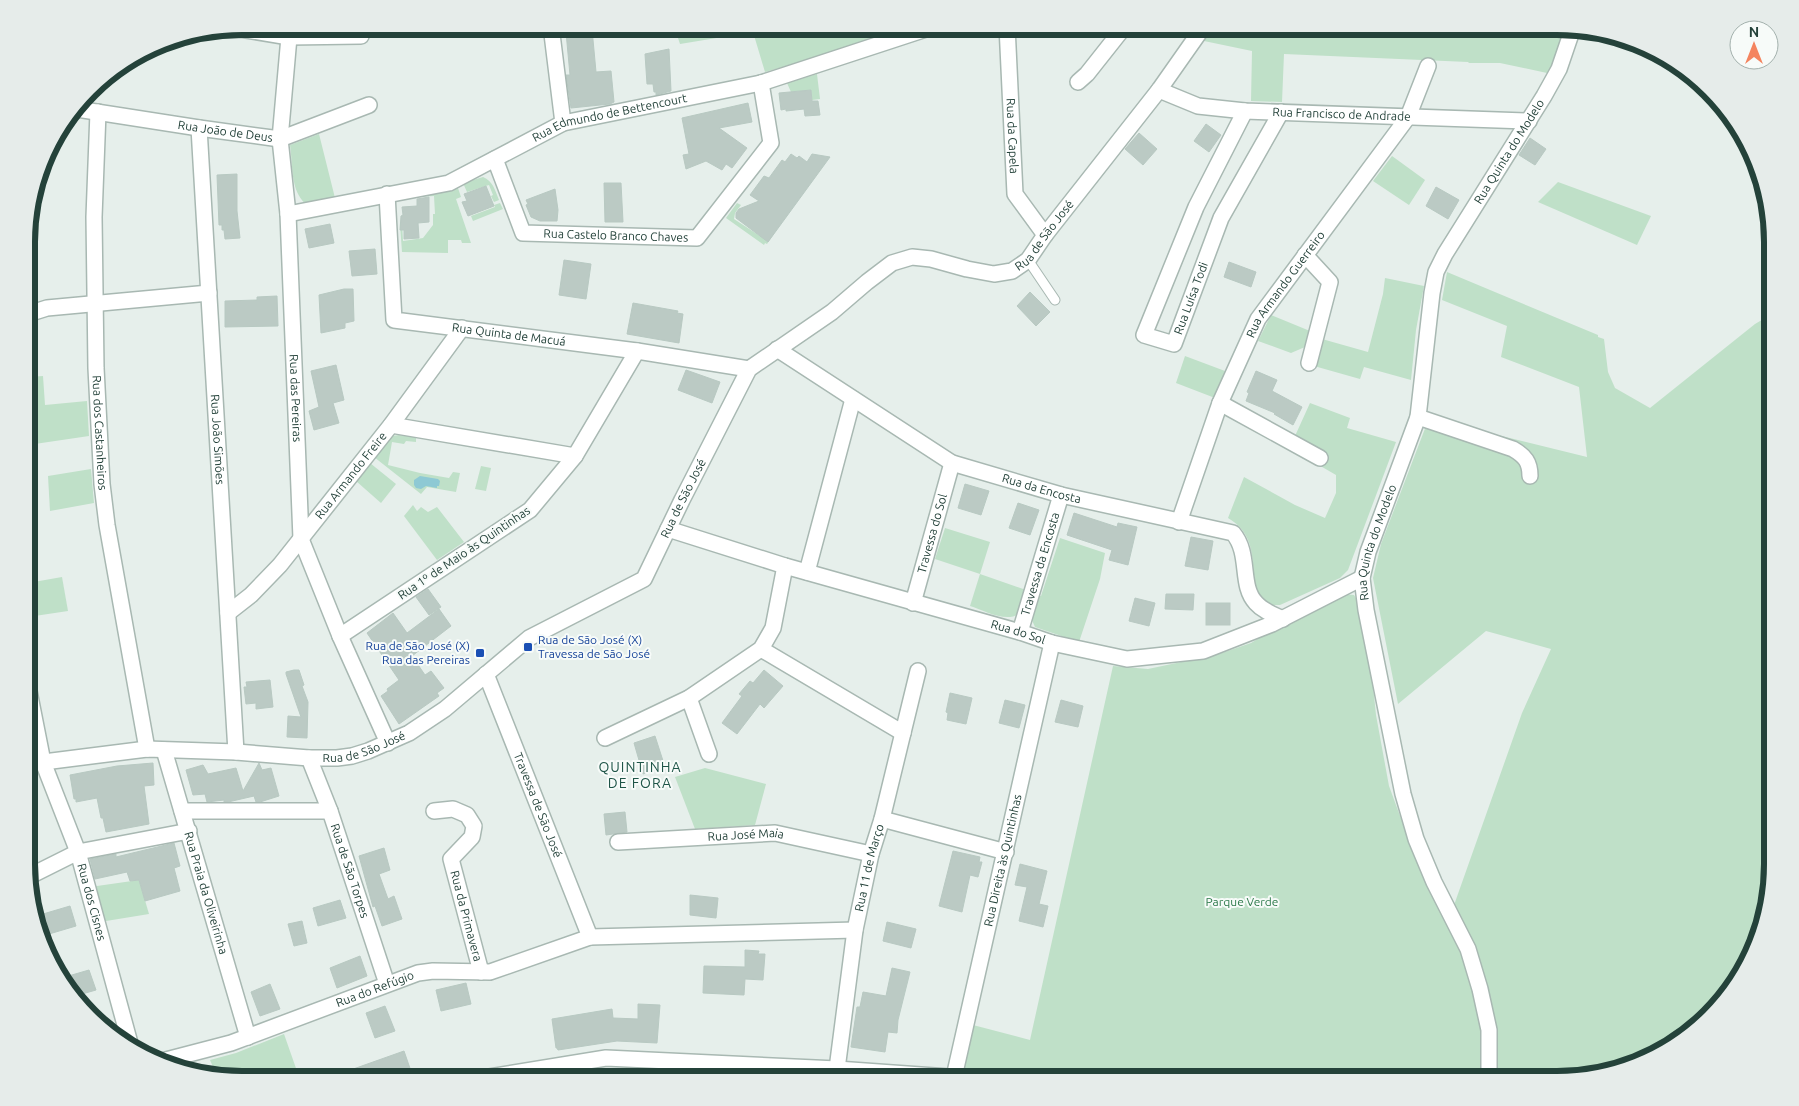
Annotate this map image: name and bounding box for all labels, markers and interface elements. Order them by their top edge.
north arrow [1729,20,1779,70]
text: N [1749,24,1759,40]
street label: Rua Edmundo de Bettencourt [530,91,688,144]
street label: Rua Quinta do Modelo [1471,97,1546,206]
street label: Rua da Capela [1004,98,1021,174]
street label: Rua Francisco de Andrade [1272,105,1411,123]
street label: Rua João de Deus [177,118,274,144]
street label: Rua de São José [1012,197,1076,273]
street label: Rua Castelo Branco Chaves [543,227,688,244]
street label: Rua Armando Guerreiro [1243,228,1327,340]
street label: Rua Luísa Todi [1171,260,1210,336]
street label: Rua Quinta de Macuá [451,320,567,348]
street label: Rua das Pereiras [288,354,304,442]
street label: Rua dos Castanheiros [90,375,110,491]
street label: Rua João Simões [209,394,227,485]
street label: Rua Armando Freire [312,429,389,521]
street label: Rua de São José [658,456,708,540]
street label: Rua da Encosta [1001,471,1082,505]
street label: Rua Quinta do Modelo [1355,482,1398,601]
street label: Travessa do Sol [915,492,949,575]
street label: Rua 1º de Maio às Quintinhas [395,503,532,602]
street label: Travessa da Encosta [1018,511,1061,617]
street label: Rua do Sol [989,617,1047,646]
place label: Rua de São José (X) Travessa de São José [538,633,650,660]
place label: Rua de São José (X) Rua das Pereiras [366,639,470,666]
marker: Rua de São José (X) Travessa de São José [522,641,534,653]
marker: Rua de São José (X) Rua das Pereiras [474,647,486,659]
street label: Rua de São José [322,728,407,764]
street label: Travessa de São José [512,750,565,860]
district label: QUINTINHA DE FORA [598,759,682,791]
street label: Rua Direita às Quintinhas [981,793,1024,928]
street label: Rua de São Torpes [329,822,372,919]
street label: Rua 11 de Março [852,822,886,913]
street label: Rua José Maia [707,826,785,843]
street label: Rua Praia da Oliveirinha [182,830,230,956]
street label: Rua dos Cisnes [75,862,109,942]
street label: Rua da Primavera [448,869,485,963]
park label: Parque Verde [1205,895,1279,908]
street label: Rua do Refúgio [334,968,416,1009]

